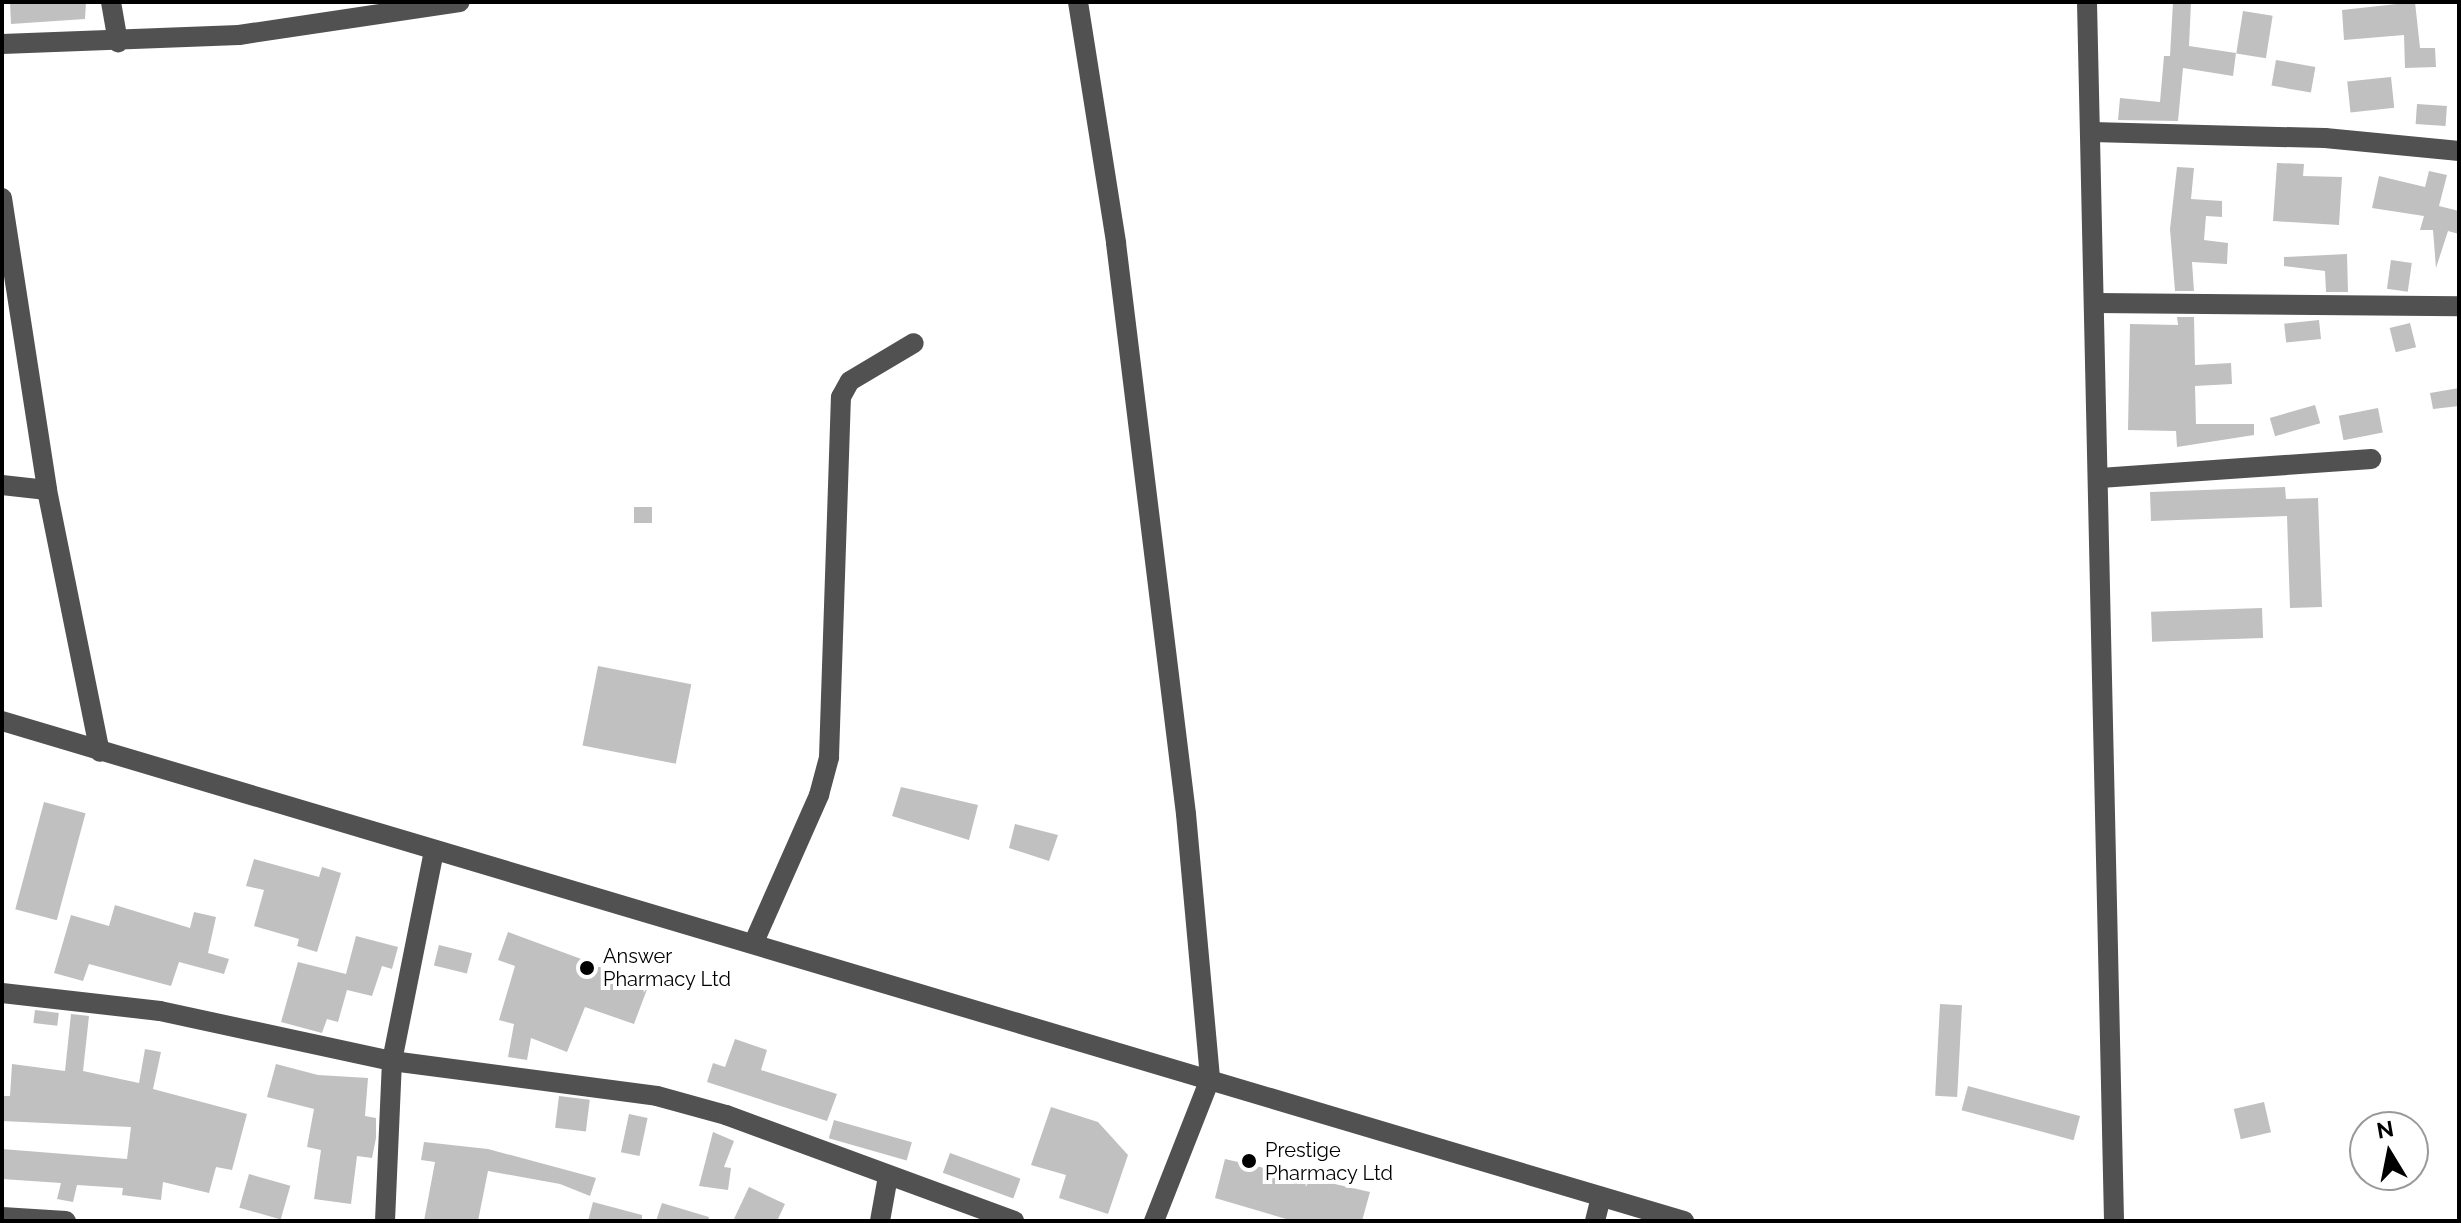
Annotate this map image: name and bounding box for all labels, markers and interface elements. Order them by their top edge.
place label: Answer Pharmacy Ltd [603,944,732,991]
marker: Answer Pharmacy Ltd [578,959,596,977]
north arrow [2349,1111,2429,1191]
text: N [2375,1115,2396,1144]
place label: Prestige Pharmacy Ltd [1265,1138,1394,1185]
marker: Prestige Pharmacy Ltd [1240,1152,1258,1170]

